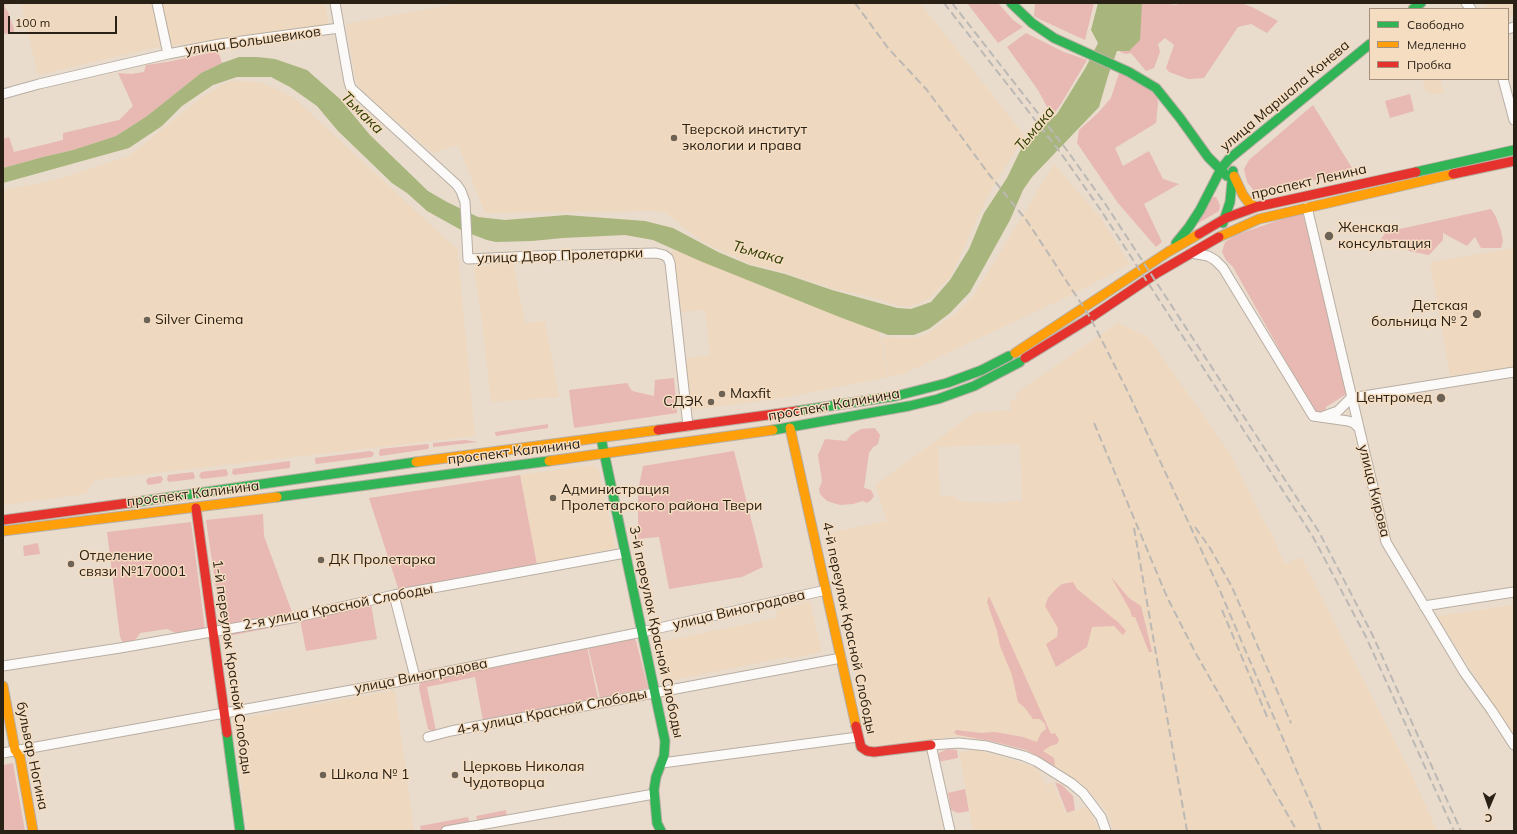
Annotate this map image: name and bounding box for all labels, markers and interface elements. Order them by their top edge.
scale bar [10,8,119,34]
legend [1369,8,1509,80]
text: 100 m [15,15,50,30]
text: Свободно [1407,17,1464,32]
street label: улица Большевиков [184,23,322,59]
street label: улица Маршала Конева [1217,37,1353,155]
text: Медленно [1407,37,1466,52]
text: Пробка [1407,57,1451,72]
water label: Тьмака [337,88,387,138]
water label: Тьмака [1011,103,1059,155]
place label: Тверской институт экологии и права [682,122,807,154]
marker: Тверской институт экологии и права [669,133,679,143]
street label: проспект Ленина [1250,161,1368,203]
place label: Женская консультация [1338,220,1431,252]
marker: Женская консультация [1323,230,1335,242]
water label: Тьмака [730,237,786,269]
street label: улица Двор Пролетарки [477,245,643,267]
place label: Детская больница № 2 [1371,298,1468,330]
marker: Детская больница № 2 [1471,308,1483,320]
place label: Silver Cinema [155,312,243,328]
marker: Silver Cinema [142,315,152,325]
street label: проспект Калинина [767,385,901,425]
place label: Maxfit [730,386,771,402]
marker: Maxfit [717,389,727,399]
place label: Центромед [1356,390,1432,406]
marker: Центромед [1435,392,1447,404]
place label: СДЭК [663,394,703,410]
marker: СДЭК [706,397,716,407]
street label: проспект Калинина [447,436,581,468]
street label: улица Кирова [1354,443,1394,539]
street label: проспект Калинина [126,478,260,510]
place label: Администрация Пролетарского района Твери [561,482,762,514]
marker: Администрация Пролетарского района Твери [548,493,558,503]
street label: 4-й переулок Красной Слободы [818,520,880,736]
street label: 3-й переулок Красной Слободы [625,524,687,740]
place label: Отделение связи №170001 [79,548,186,580]
place label: ДК Пролетарка [329,552,436,568]
marker: ДК Пролетарка [316,555,326,565]
marker: Отделение связи №170001 [66,559,76,569]
street label: 1-й переулок Красной Слободы [209,559,255,775]
street label: 2-я улица Красной Слободы [242,580,434,634]
street label: улица Виноградова [671,587,807,633]
street label: улица Виноградова [353,655,489,697]
street label: 4-я улица Красной Слободы [456,685,648,739]
street label: бульвар Ногина [12,700,52,812]
place label: Церковь Николая Чудотворца [463,759,584,792]
place label: Школа № 1 [331,767,409,783]
marker: Школа № 1 [318,770,328,780]
marker: Церковь Николая Чудотворца [450,770,460,780]
north arrow [1469,786,1509,826]
text: С [1485,811,1493,825]

